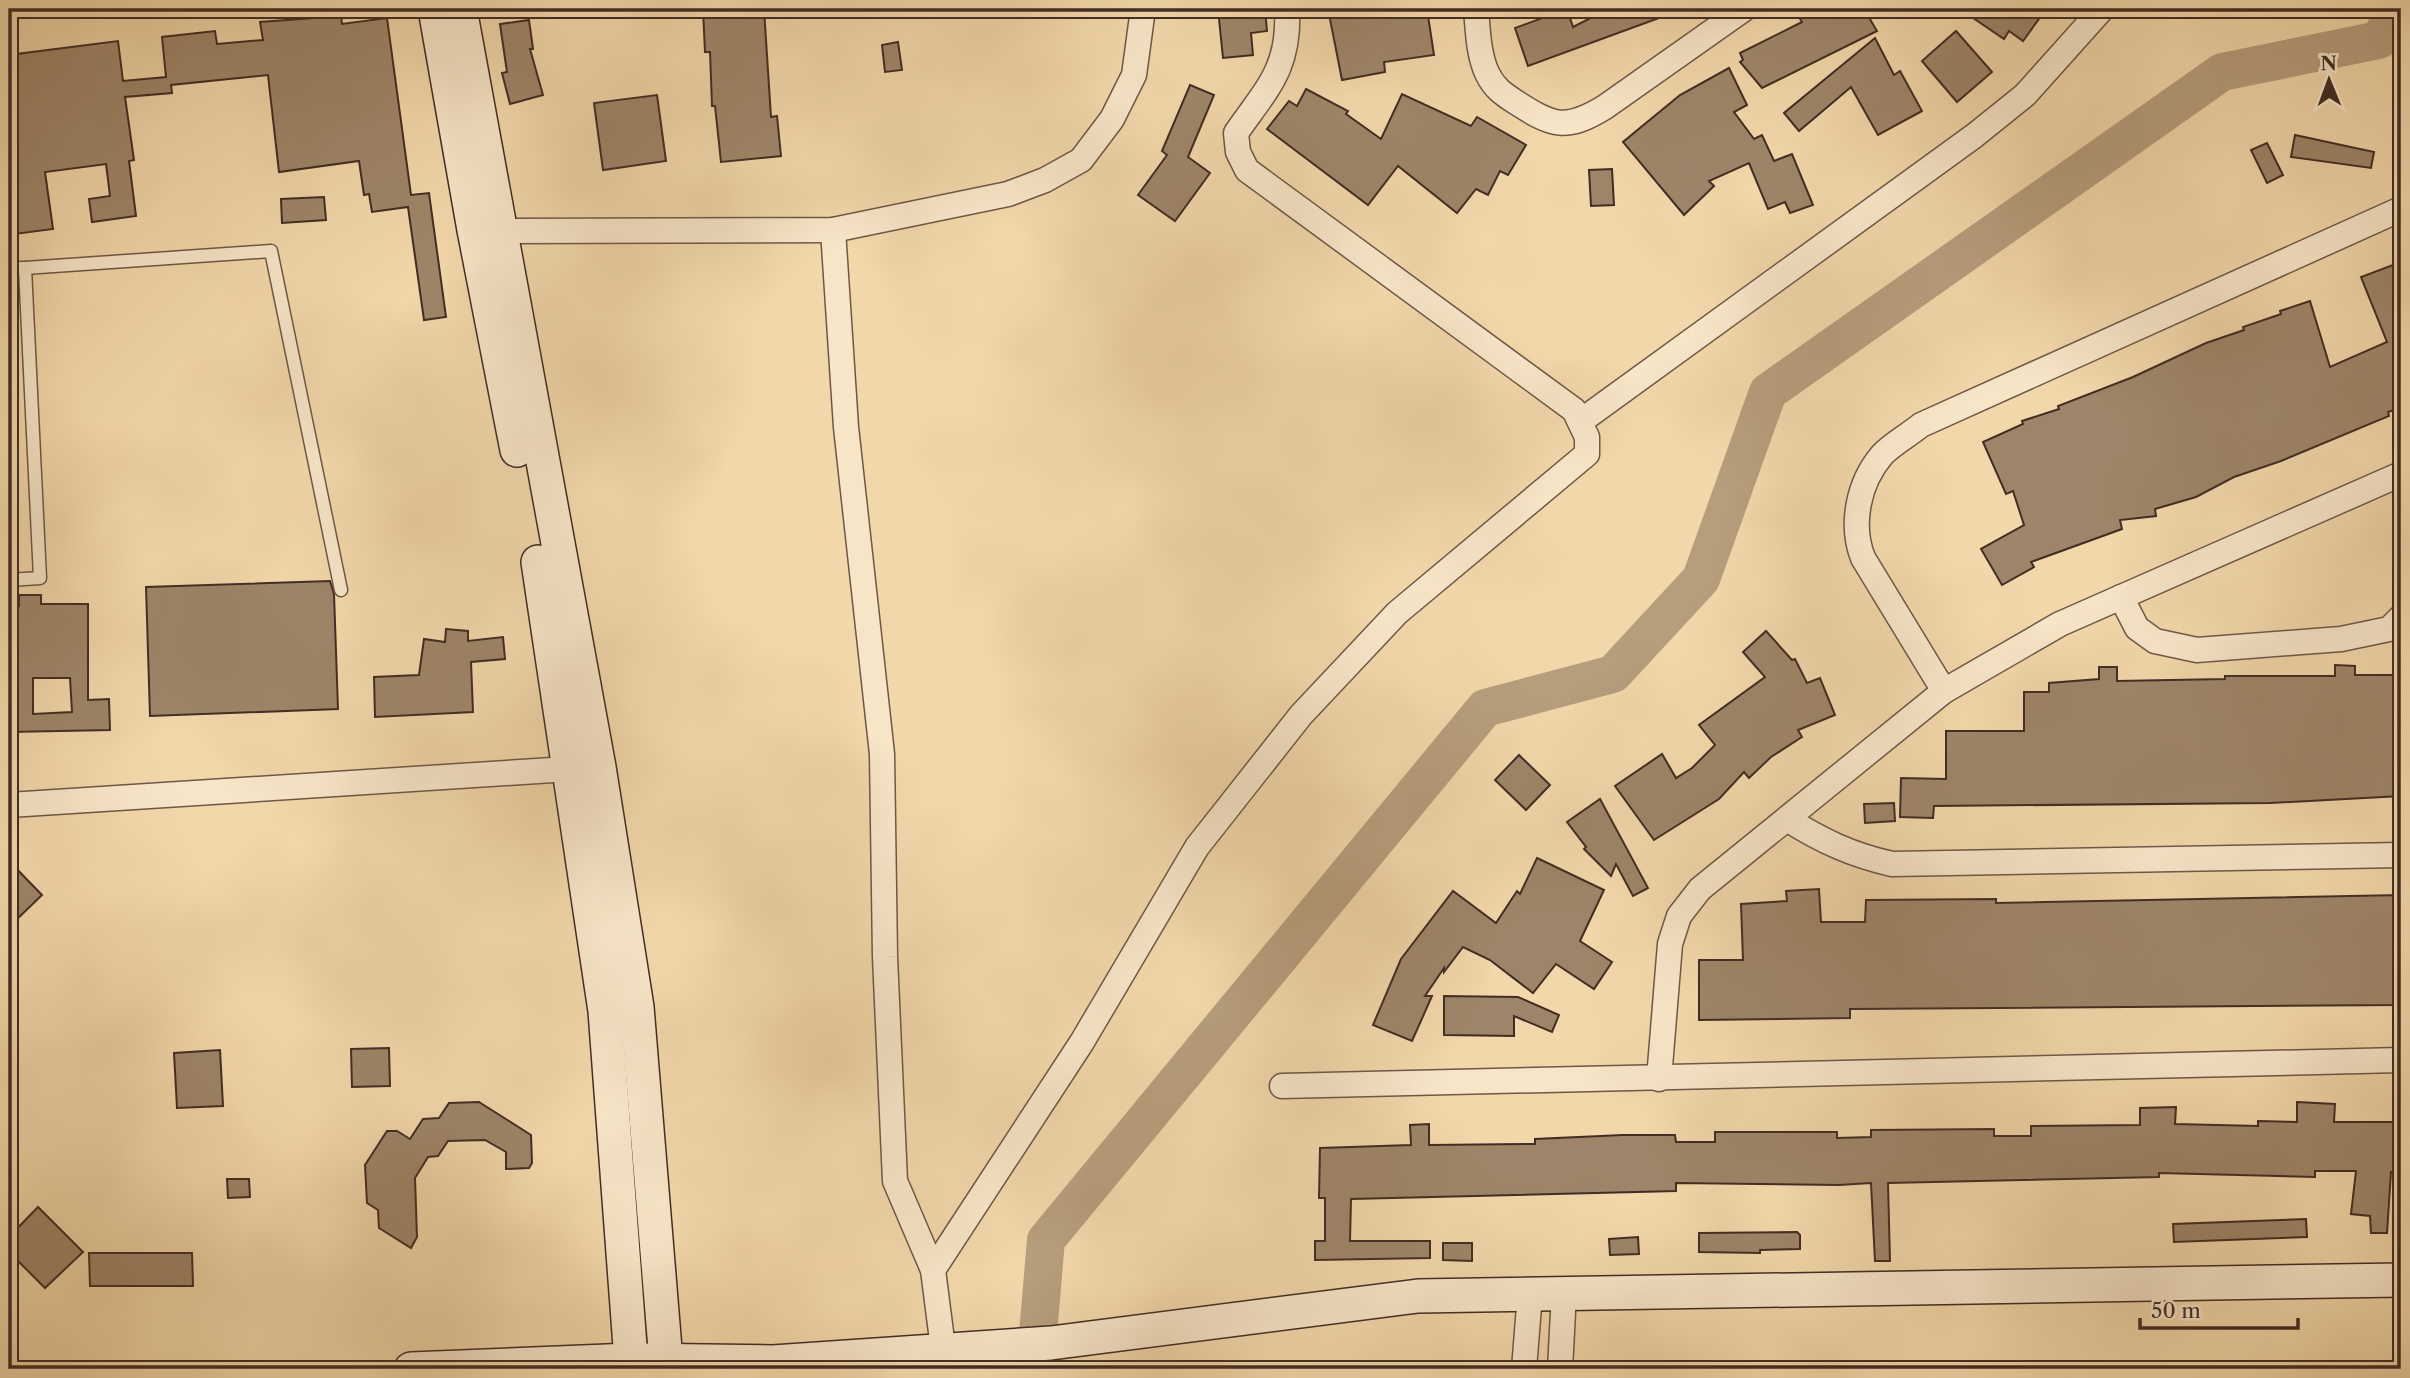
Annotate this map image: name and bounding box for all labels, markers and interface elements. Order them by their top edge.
north arrow [2294,46,2364,116]
text: N [2320,52,2337,75]
scale bar [2140,1287,2298,1331]
text: 50 m [2151,1298,2201,1323]

